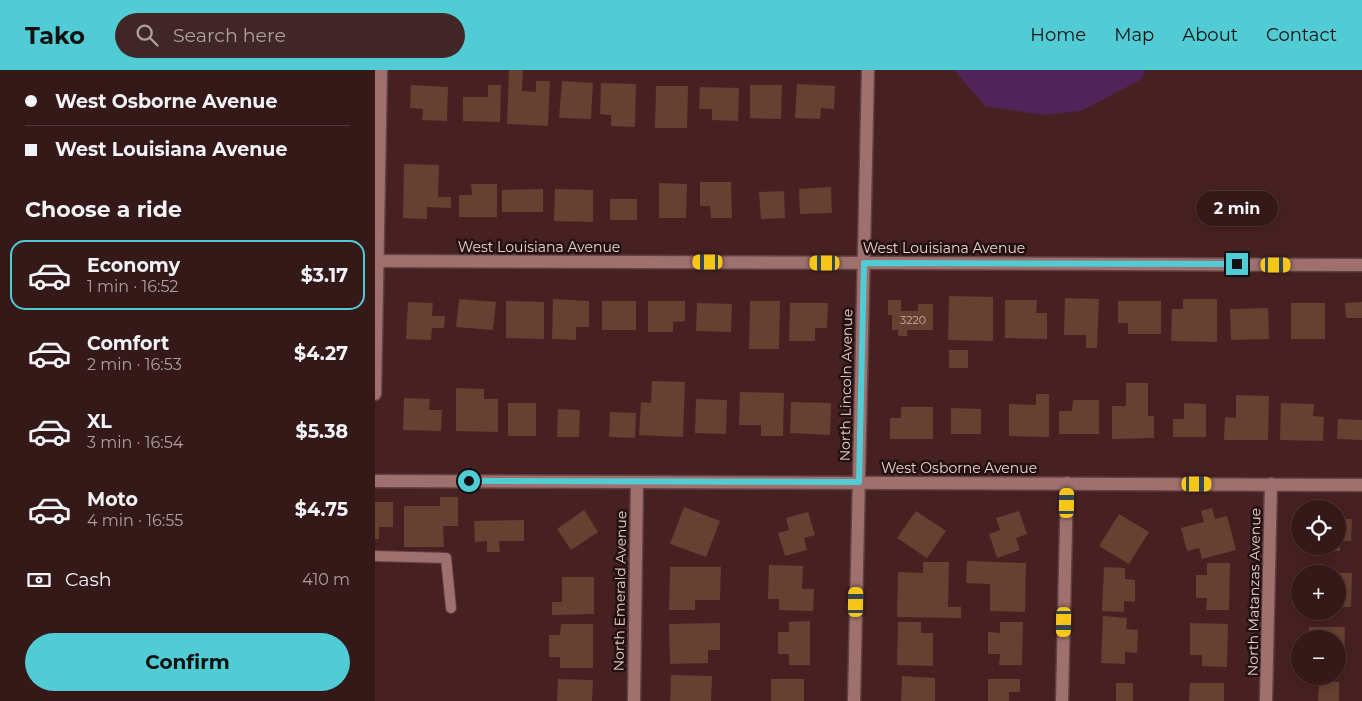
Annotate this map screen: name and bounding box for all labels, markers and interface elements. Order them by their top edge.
search box [115,13,465,58]
text: Tako [25,21,85,50]
icon: search [133,21,161,49]
text: Search here [173,24,286,47]
text: Home [1030,24,1086,46]
text: Map [1114,24,1154,46]
text: About [1182,24,1238,46]
text: Contact [1266,24,1337,46]
text: West Osborne Avenue [55,90,277,113]
text: West Louisiana Avenue [55,138,287,161]
callout: 2 min [1196,191,1278,226]
text: Choose a ride [25,196,182,223]
text: 2 min [1214,199,1260,218]
street label: West Louisiana Avenue [458,238,620,256]
street label: West Louisiana Avenue [863,239,1025,257]
icon: car [27,253,72,298]
route end [1226,253,1248,275]
text: Economy [87,254,180,277]
car [693,255,723,270]
car [810,256,840,271]
car [1261,258,1291,273]
text: $3.17 [301,264,348,287]
text: 1 min · 16:52 [87,277,178,296]
street label: North Lincoln Avenue [836,309,856,461]
house number: 3220 [900,313,926,327]
icon: car [27,331,72,376]
text: Comfort [87,332,169,355]
text: $4.27 [294,342,348,365]
text: 2 min · 16:53 [87,355,182,374]
icon: car [27,409,72,454]
text: XL [87,410,112,433]
text: $5.38 [296,420,348,443]
text: 3 min · 16:54 [87,433,183,452]
street label: West Osborne Avenue [881,459,1037,477]
route start [458,470,480,492]
car [1182,477,1212,492]
icon: car [27,487,72,532]
text: Moto [87,488,138,511]
car [1059,488,1074,518]
text: $4.75 [295,498,348,521]
map controls [1291,500,1346,685]
button: locate [1291,500,1346,555]
street label: North Matanzas Avenue [1244,508,1264,676]
text: 4 min · 16:55 [87,511,183,530]
street label: North Emerald Avenue [610,511,630,671]
button: + [1291,565,1346,620]
icon: cash [25,566,53,594]
text: Cash [65,568,112,591]
text: 410 m [302,570,350,589]
car [848,587,863,617]
car [1056,607,1071,637]
button: − [1291,630,1346,685]
button: Confirm [25,633,350,691]

